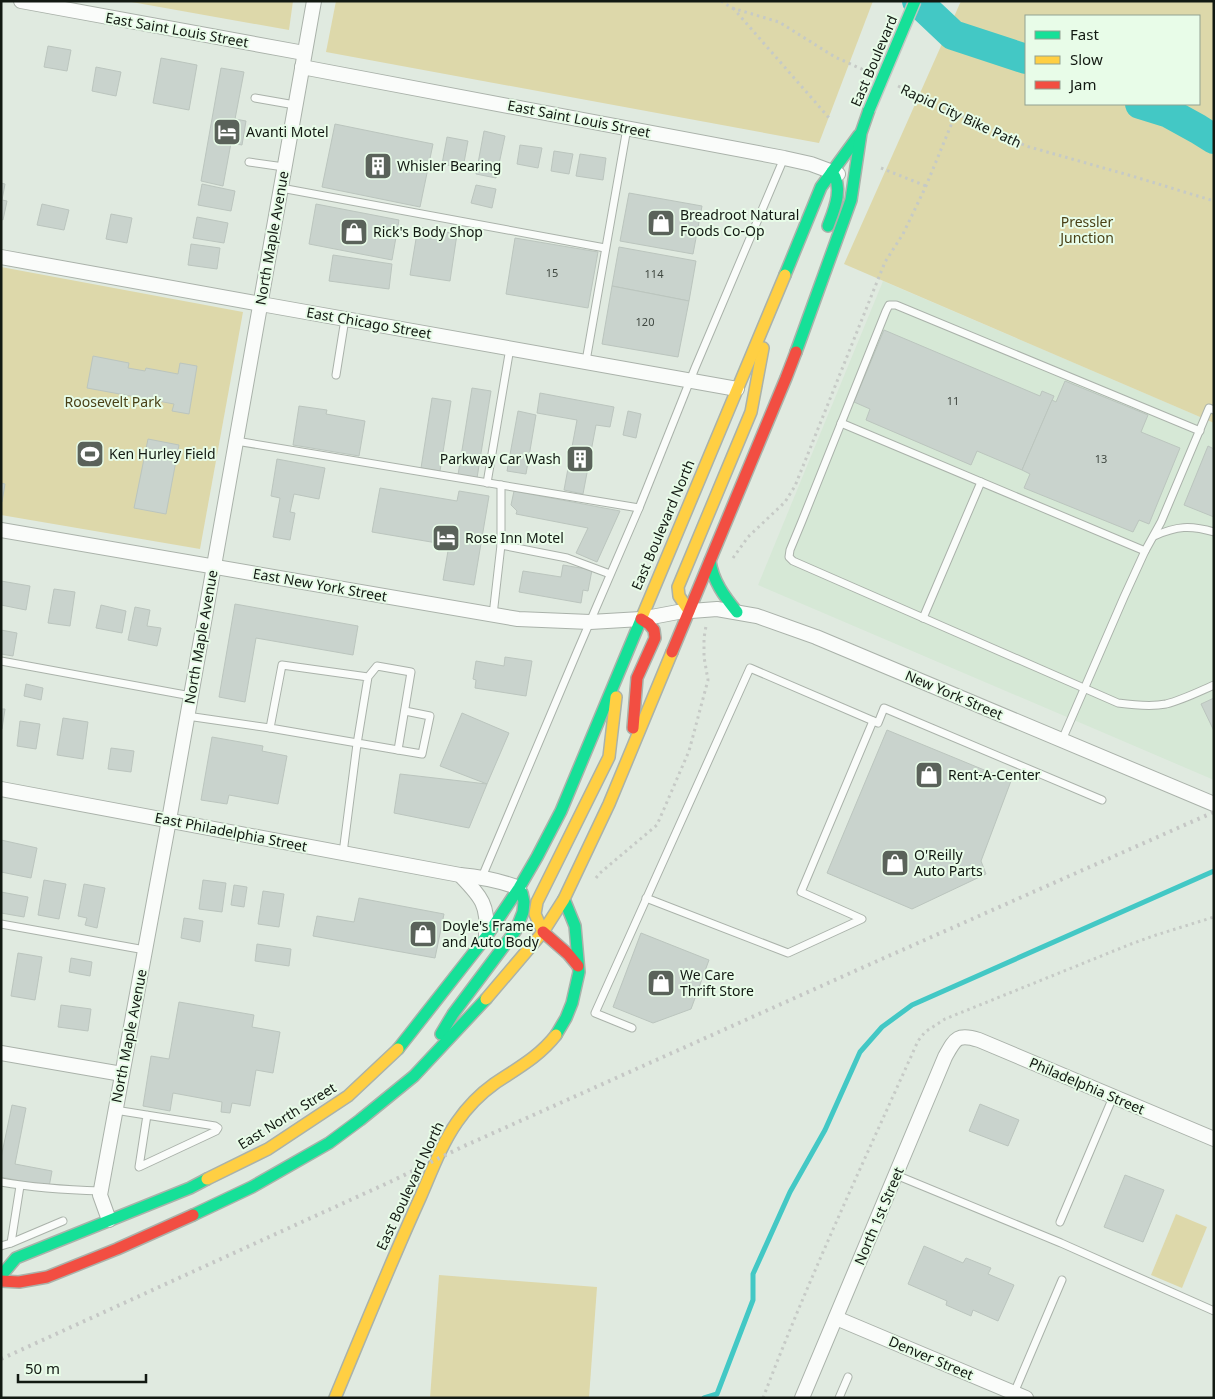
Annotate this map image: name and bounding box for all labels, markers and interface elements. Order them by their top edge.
street label: East Saint Louis Street [104,8,250,51]
street label: East Boulevard [846,12,901,109]
legend [1025,15,1200,105]
text: Fast [1070,24,1099,44]
text: Slow [1070,49,1103,69]
text: Jam [1068,74,1097,94]
street label: Rapid City Bike Path [898,79,1025,152]
street label: East Saint Louis Street [506,95,652,142]
hotel icon: Avanti Motel [212,117,242,147]
place label: Avanti Motel [246,122,329,141]
building icon: Whisler Bearing [363,151,393,181]
place label: Whisler Bearing [397,156,501,175]
street label: North Maple Avenue [250,169,293,306]
place label: Breadroot Natural Foods Co-Op [680,205,799,240]
shop icon: Breadroot Natural Foods Co-Op [646,208,676,238]
park label: Pressler Junction [1058,212,1114,247]
shop icon: Rick's Body Shop [339,217,369,247]
place label: Rick's Body Shop [373,222,483,241]
house number: 15 [546,265,558,280]
house number: 114 [645,266,664,281]
street label: East Chicago Street [305,302,433,343]
house number: 120 [636,314,654,329]
park label: Roosevelt Park [65,392,162,411]
house number: 11 [947,393,959,408]
sports icon: Ken Hurley Field [75,439,105,469]
place label: Ken Hurley Field [109,444,216,463]
building icon: Parkway Car Wash [565,444,595,474]
place label: Parkway Car Wash [440,449,561,468]
house number: 13 [1095,451,1107,466]
street label: East Boulevard North [626,457,699,593]
hotel icon: Rose Inn Motel [431,523,461,553]
place label: Rose Inn Motel [465,528,564,547]
street label: East New York Street [252,563,389,606]
street label: North Maple Avenue [179,568,222,705]
street label: New York Street [902,665,1006,724]
shop icon: Rent-A-Center [914,760,944,790]
place label: Rent-A-Center [948,765,1041,784]
street label: East Philadelphia Street [153,807,309,856]
place label: O'Reilly Auto Parts [914,845,983,880]
shop icon: O'Reilly Auto Parts [880,848,910,878]
place label: Doyle's Frame and Auto Body [442,916,540,951]
shop icon: Doyle's Frame and Auto Body [408,919,438,949]
place label: We Care Thrift Store [680,965,754,1000]
street label: North Maple Avenue [106,967,151,1104]
shop icon: We Care Thrift Store [646,968,676,998]
street label: Philadelphia Street [1027,1053,1148,1118]
street label: East North Street [234,1078,339,1153]
street label: East Boulevard North [371,1118,448,1253]
street label: North 1st Street [849,1164,908,1268]
street label: Denver Street [886,1331,976,1384]
scale bar [18,1352,145,1384]
text: 50 m [25,1358,60,1378]

